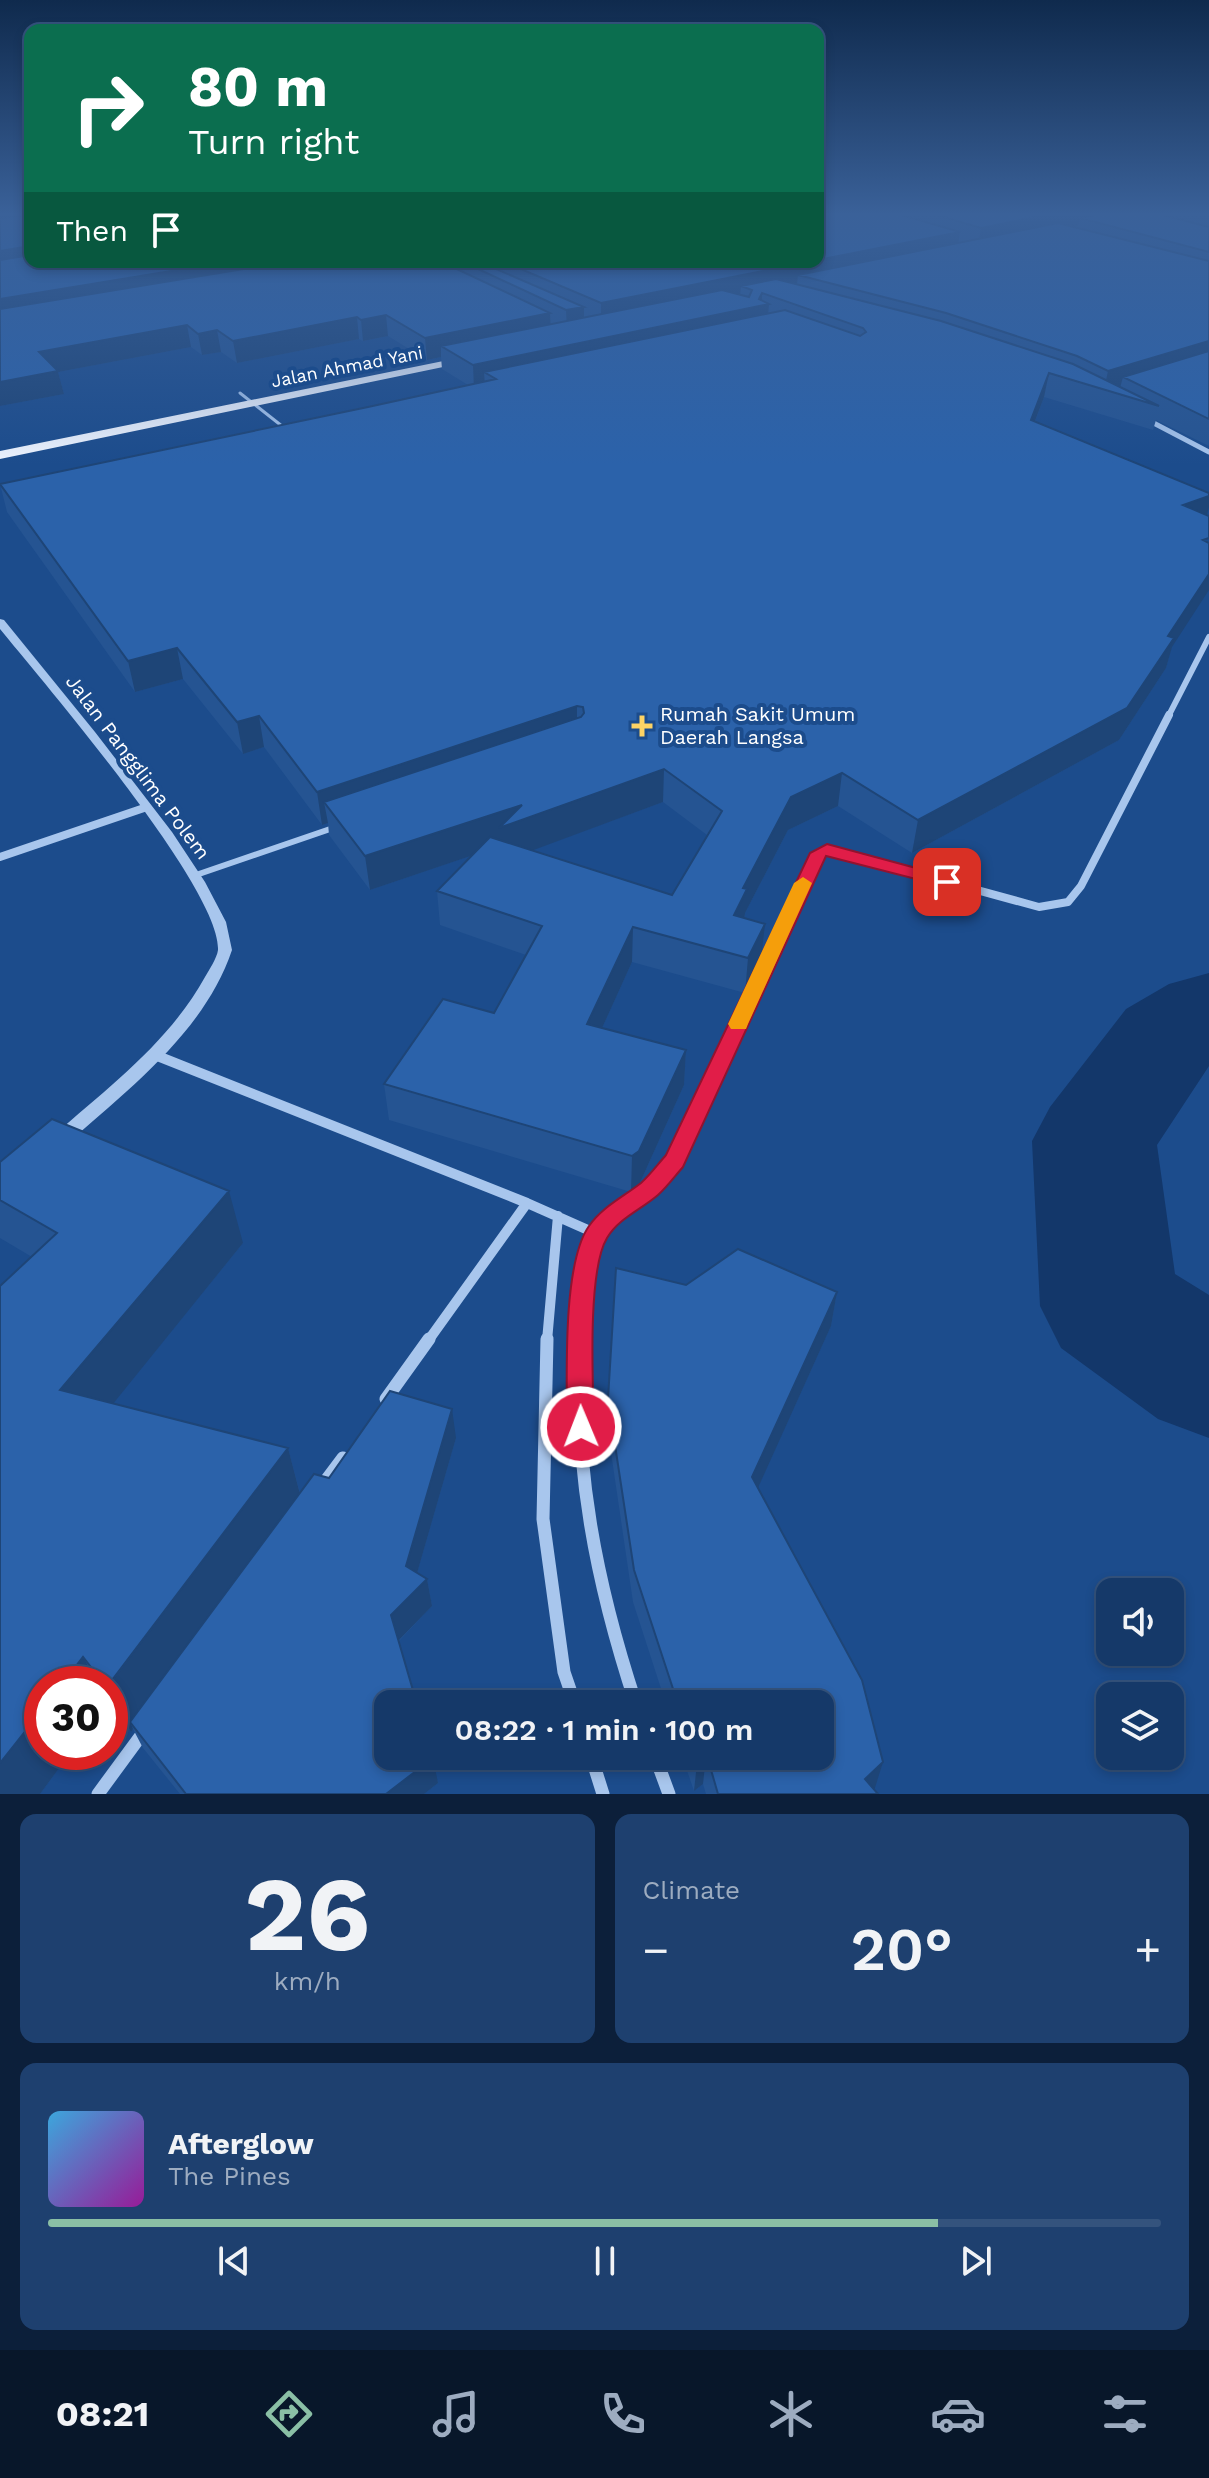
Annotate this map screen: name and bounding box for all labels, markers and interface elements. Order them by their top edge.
text: 80 m [188,54,328,120]
icon: right [56,56,160,160]
text: Turn right [188,121,359,163]
icon: arrive [144,208,188,252]
text: Then [56,213,128,248]
street label: Jalan Ahmad Yani [269,341,425,392]
street label: Jalan Pangglima Polem [61,670,215,864]
place label: Rumah Sakit Umum Daerah Langsa [660,702,855,749]
marker: Rumah Sakit Umum Daerah Langsa [631,715,653,737]
pin [913,848,981,916]
icon: arrive [925,860,969,904]
position arrow [539,1385,623,1469]
map controls [1096,1578,1184,1770]
button: sound [1096,1578,1184,1666]
speed limit sign: 30 [24,1666,128,1770]
button: layers [1096,1682,1184,1770]
text: 08:22 · 1 min · 100 m [455,1712,753,1747]
text: 26 [244,1853,370,1975]
text: Climate [643,1875,740,1905]
text: 20° [850,1914,953,1985]
text: − [643,1924,669,1976]
text: + [1134,1924,1161,1976]
text: km/h [274,1966,341,1996]
text: Afterglow [168,2126,314,2161]
text: The Pines [168,2161,291,2191]
icon: previous [212,2239,256,2283]
icon: pause [583,2239,627,2283]
icon: next [954,2239,998,2283]
icon: directions [261,2386,317,2442]
icon: music [428,2386,484,2442]
icon: phone [595,2386,651,2442]
icon: climate [763,2386,819,2442]
icon: car [930,2386,986,2442]
icon: filters [1097,2386,1153,2442]
text: 08:21 [56,2393,149,2435]

